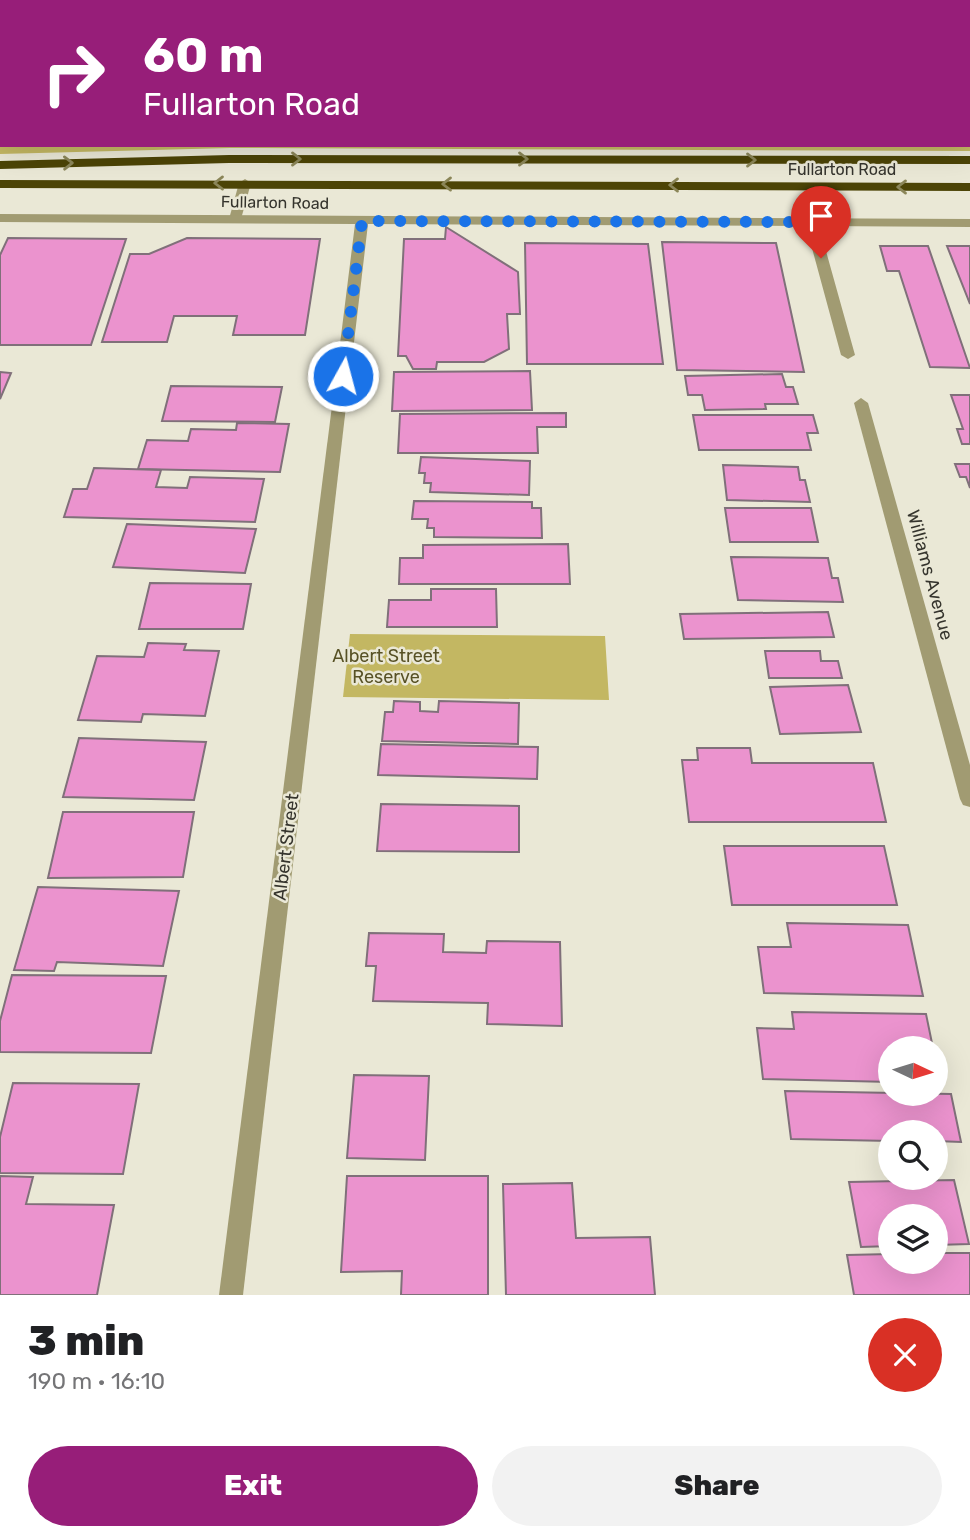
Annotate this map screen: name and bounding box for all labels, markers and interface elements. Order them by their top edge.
text: 60 m [143,26,264,84]
icon: right [28,28,119,119]
text: Fullarton Road [143,85,360,123]
one-way arrow [291,151,301,167]
one-way arrow [518,151,529,167]
one-way arrow [746,152,756,168]
one-way arrow [63,155,74,170]
street label: Fullarton Road [788,160,896,179]
one-way arrow [214,175,224,191]
one-way arrow [441,176,452,192]
one-way arrow [669,177,679,193]
one-way arrow [896,179,907,195]
pin [791,186,851,258]
street label: Fullarton Road [221,192,329,213]
icon: arrive [802,197,840,235]
position arrow [306,339,380,413]
street label: Williams Avenue [902,507,958,643]
park label: Albert Street Reserve [332,645,440,688]
street label: Albert Street [269,792,303,902]
north arrow [878,1036,948,1106]
map controls [878,1036,948,1274]
button: search [878,1120,948,1190]
button: layers [878,1204,948,1274]
text: 3 min [28,1316,144,1366]
button: close [868,1318,942,1392]
text: 190 m · 16:10 [28,1367,165,1395]
button: Exit [28,1446,478,1526]
button: Share [492,1446,942,1526]

